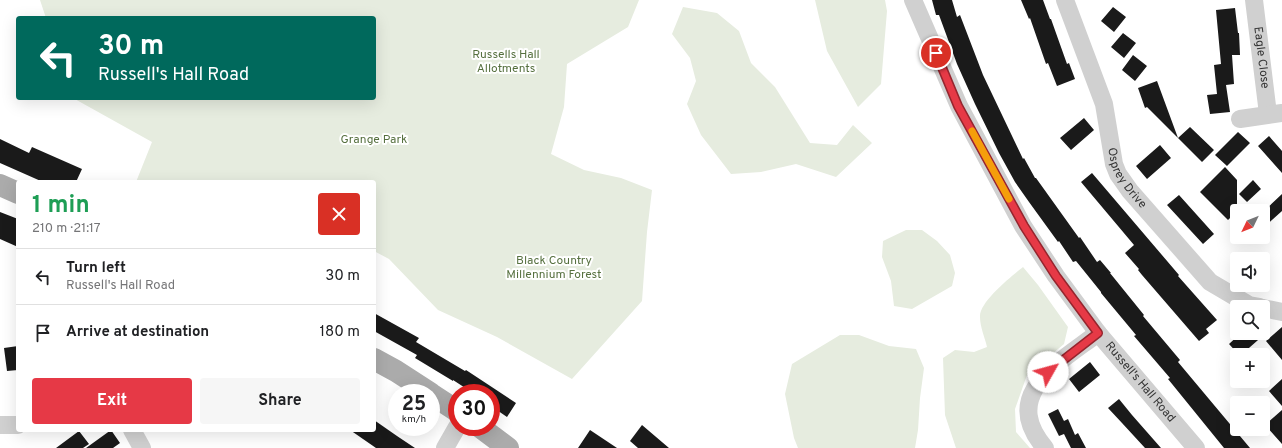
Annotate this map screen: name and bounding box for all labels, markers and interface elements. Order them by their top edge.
street label: Eagle Close [1249,26,1273,89]
text: 30 m [98,29,164,65]
icon: left [32,32,84,84]
pin [919,36,953,70]
icon: arrive [925,42,947,64]
park label: Russells Hall Allotments [472,47,540,77]
text: Russell's Hall Road [98,64,249,87]
park label: Grange Park [341,132,407,148]
street label: Osprey Drive [1103,146,1150,212]
text: 1 min [32,191,90,221]
button: close [318,193,360,235]
north arrow [1230,204,1270,244]
map controls [1230,204,1270,436]
text: 210 m · 21:17 [32,221,101,237]
button: sound [1230,252,1270,292]
park label: Black Country Millennium Forest [506,253,602,283]
text: Turn left [66,259,126,278]
icon: left [32,266,54,288]
text: 30 m [325,267,360,286]
text: Russell's Hall Road [66,278,175,294]
button: search [1230,300,1270,340]
icon: arrive [32,322,54,344]
text: Arrive at destination [66,323,209,342]
text: 180 m [320,323,360,342]
street label: Russell's Hall Road [1101,339,1179,426]
button: + [1230,348,1270,388]
position arrow [1027,351,1069,393]
button: Exit [32,378,192,424]
button: Share [200,378,360,424]
speed limit sign: 30 [448,384,500,436]
text: 25 [402,392,426,418]
button: − [1230,396,1270,436]
text: km/h [402,413,426,426]

